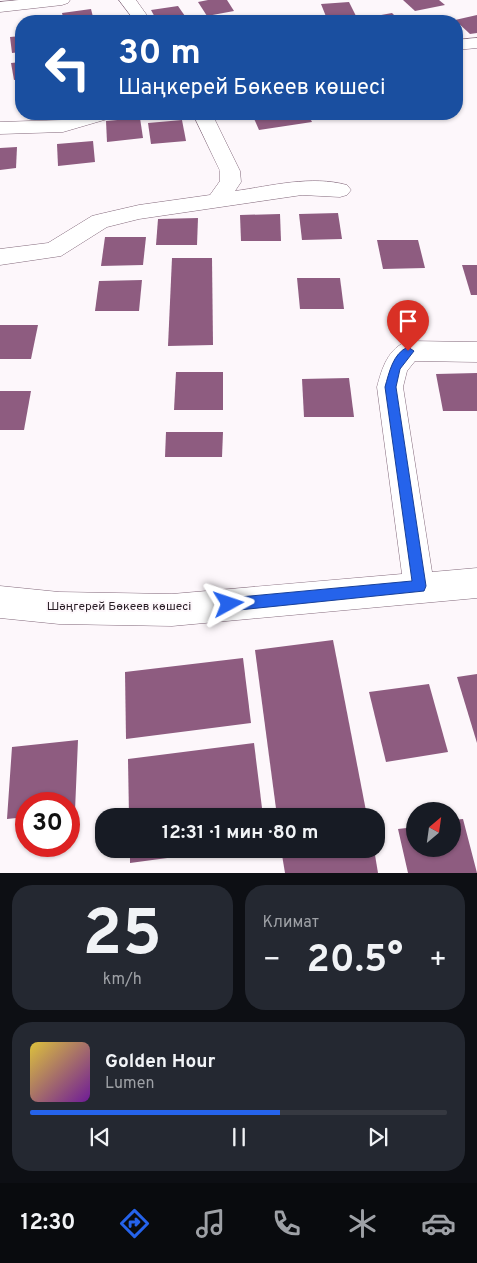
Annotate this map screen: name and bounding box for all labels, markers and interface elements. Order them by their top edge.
text: 30 m [118,32,201,76]
icon: left [35,35,100,100]
text: Шаңкерей Бөкеев көшесі [118,75,386,102]
pin [387,300,429,351]
icon: arrive [394,307,422,335]
position arrow [202,577,254,629]
street label: Шәңгерей Бөкеев көшесі [47,599,191,615]
speed limit sign: 30 [15,792,80,857]
north arrow [406,802,461,858]
map controls [406,802,461,857]
text: 12:31 · 1 мин · 80 m [162,821,318,845]
text: 25 [83,896,162,978]
text: Климат [263,913,319,933]
text: 20.5° [307,937,403,986]
text: − [263,943,281,979]
text: + [429,943,447,979]
text: km/h [103,970,142,990]
text: Golden Hour [105,1050,216,1074]
text: Lumen [105,1074,155,1094]
icon: previous [86,1123,114,1151]
icon: pause [225,1123,253,1151]
icon: next [364,1123,392,1151]
icon: directions [117,1206,152,1241]
icon: music [193,1206,228,1241]
icon: phone [269,1206,304,1241]
icon: climate [345,1206,380,1241]
icon: car [421,1206,456,1241]
text: 12:30 [21,1210,76,1237]

